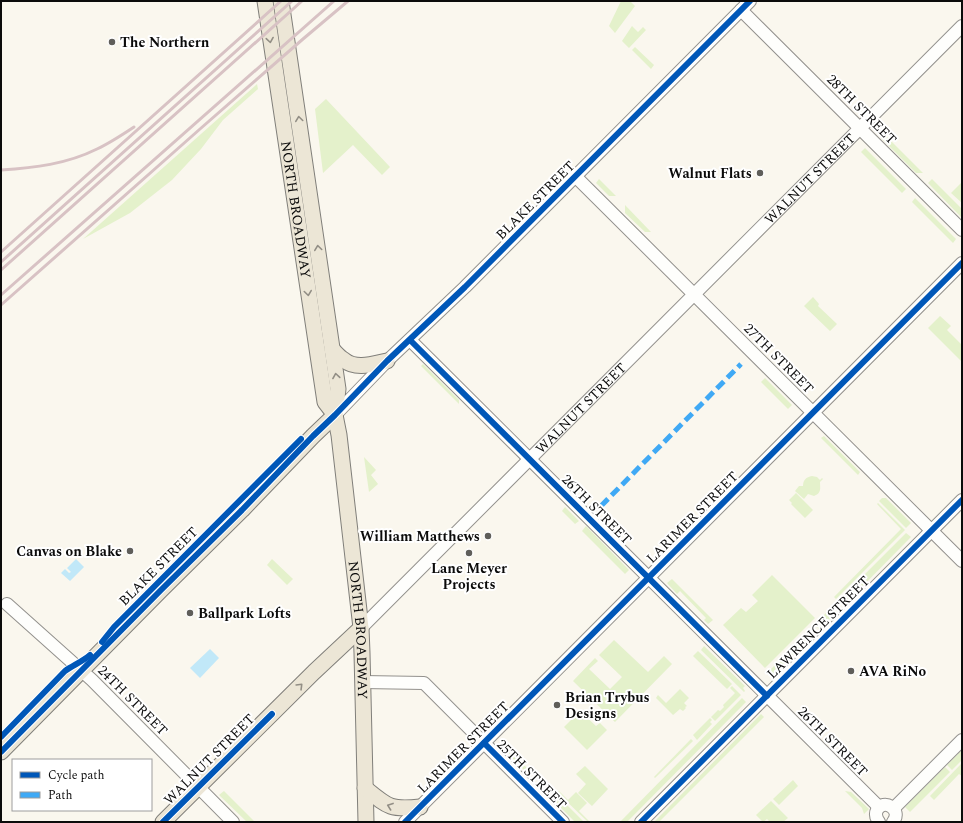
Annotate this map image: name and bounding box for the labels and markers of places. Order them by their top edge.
place label: The Northern [120,32,210,53]
marker: The Northern [107,37,117,47]
place label: Walnut Flats [668,163,752,184]
marker: Walnut Flats [755,168,765,178]
place label: William Matthews [360,526,480,547]
marker: William Matthews [483,531,493,541]
place label: Canvas on Blake [16,541,122,562]
marker: Canvas on Blake [125,546,135,556]
marker: Lane Meyer Projects [464,548,474,558]
place label: Lane Meyer Projects [431,558,507,595]
place label: Ballpark Lofts [198,603,291,624]
marker: Ballpark Lofts [185,608,195,618]
place label: AVA RiNo [859,661,926,682]
marker: AVA RiNo [846,666,856,676]
place label: Brian Trybus Designs [565,687,650,724]
marker: Brian Trybus Designs [552,700,562,710]

